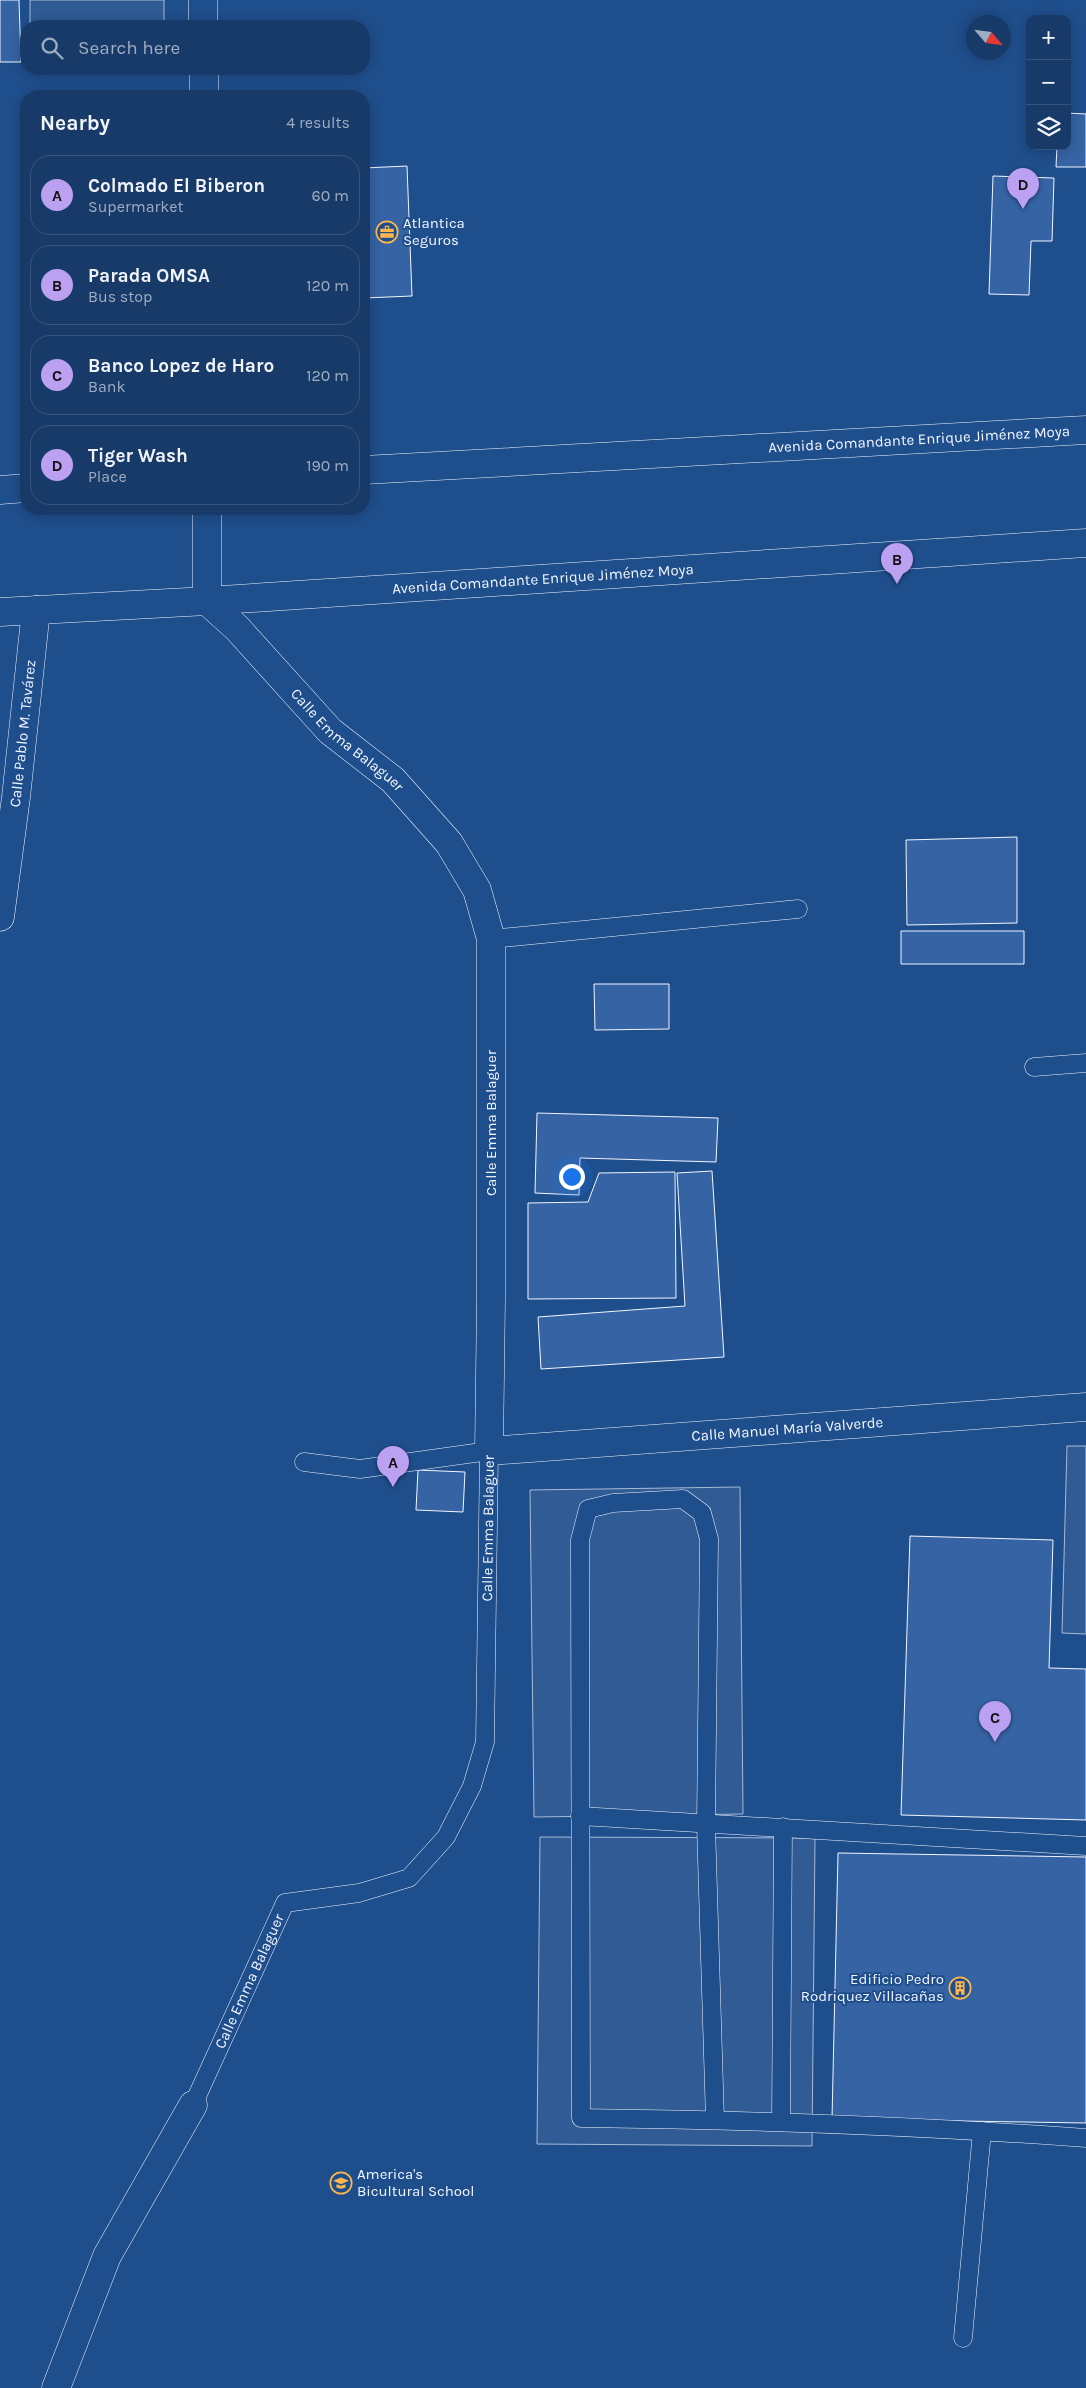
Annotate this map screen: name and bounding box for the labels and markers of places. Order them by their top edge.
pin: D [1007,168,1039,209]
place label: Atlantica Seguros [403,214,465,249]
office icon: Atlantica Seguros [375,220,399,244]
pin: B [881,543,913,584]
pin: A [377,1446,409,1487]
pin: C [979,1701,1011,1742]
place label: Edificio Pedro Rodriquez Villacañas [801,1970,944,2005]
building icon: Edificio Pedro Rodriquez Villacañas [948,1976,972,2000]
place label: America's Bicultural School [357,2165,474,2200]
school or university icon: America's Bicultural School [329,2171,353,2195]

